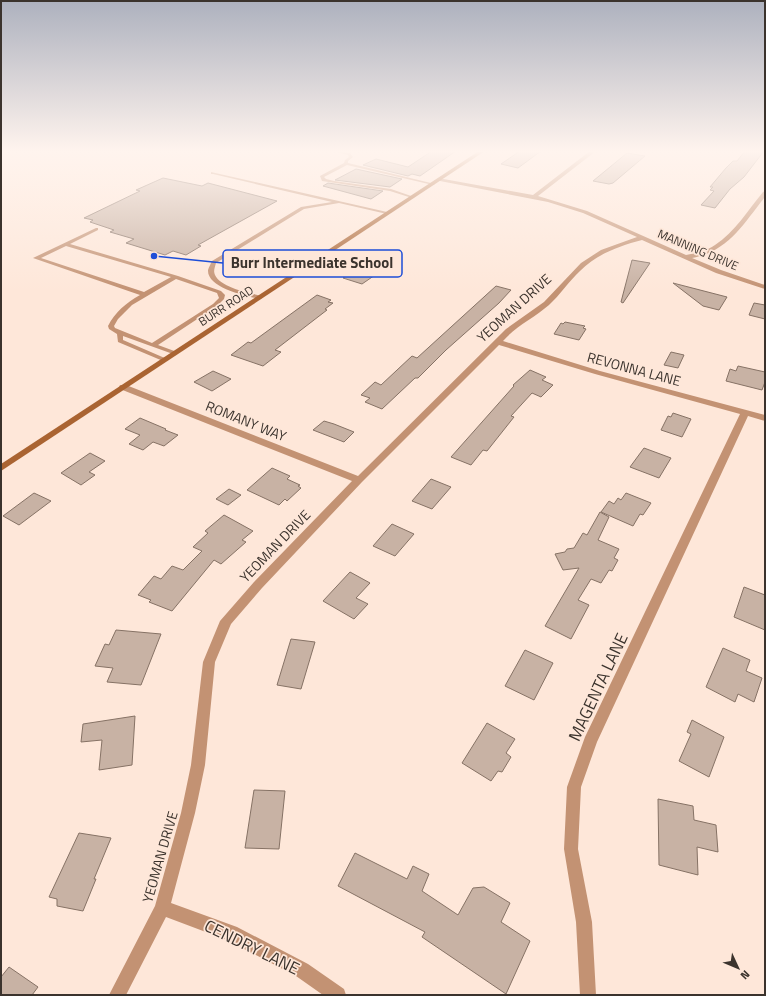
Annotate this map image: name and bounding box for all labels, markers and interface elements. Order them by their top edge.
street label: MANNING DRIVE [655,224,742,275]
callout: Burr Intermediate School [223,250,402,277]
text: Burr Intermediate School [231,251,393,274]
street label: YEOMAN DRIVE [472,268,556,347]
street label: BURR ROAD [194,280,257,331]
street label: REVONNA LANE [585,346,684,391]
street label: ROMANY WAY [203,395,290,446]
street label: YEOMAN DRIVE [234,504,315,587]
street label: MAGENTA LANE [562,629,634,745]
street label: YEOMAN DRIVE [136,809,183,905]
street label: CENDRY LANE [200,913,304,981]
north arrow [718,948,758,988]
text: N [737,967,754,983]

